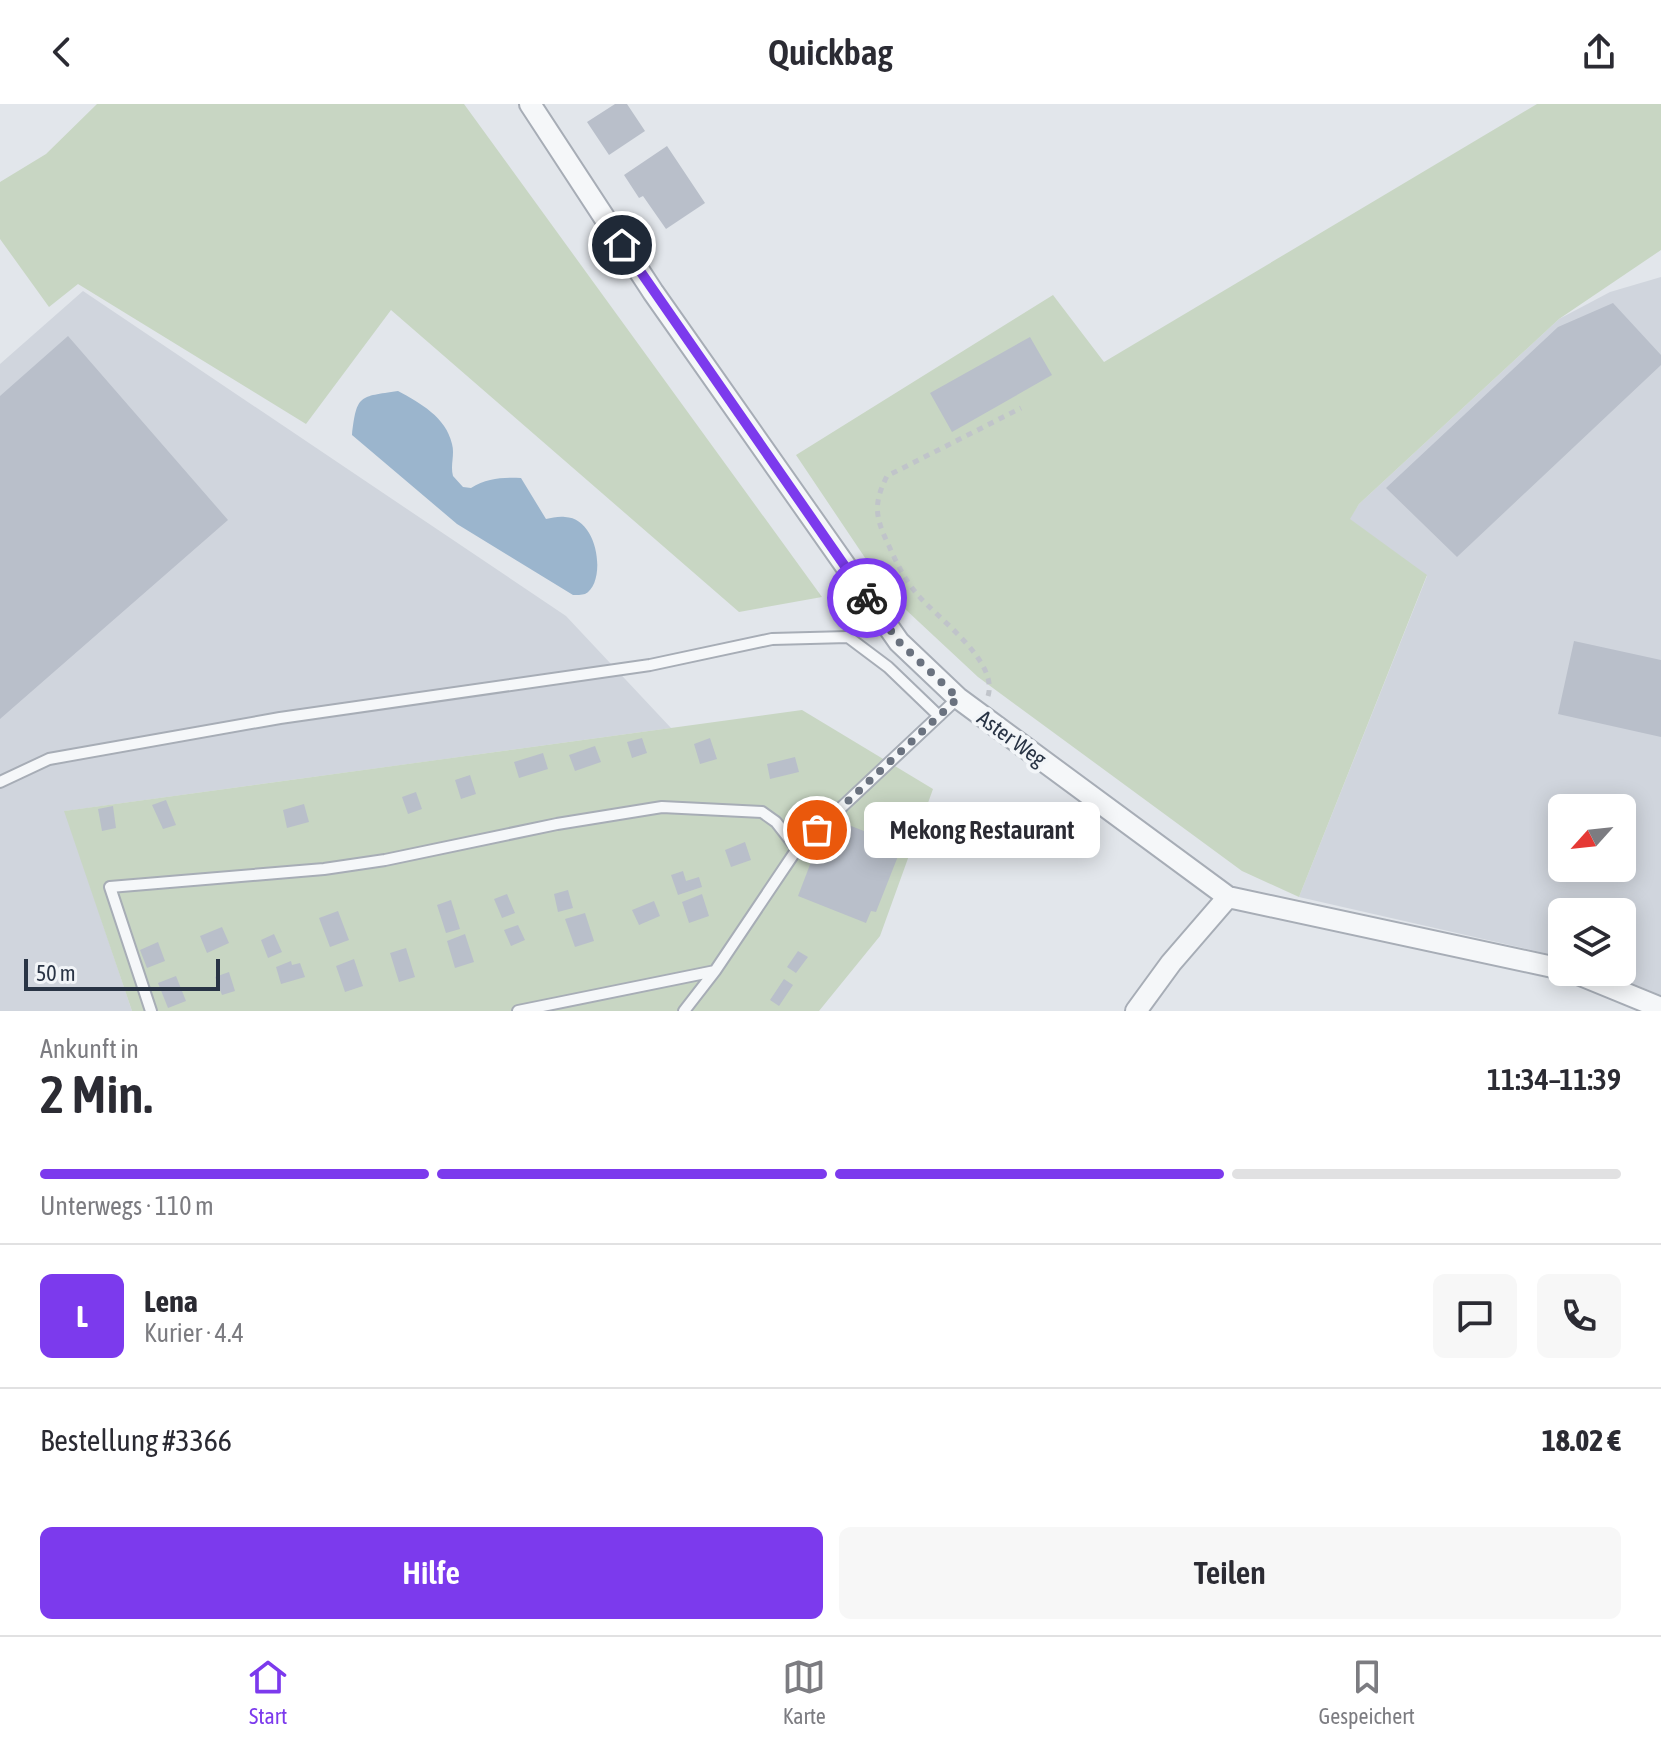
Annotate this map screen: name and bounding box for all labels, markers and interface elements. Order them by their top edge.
icon: back [40,30,84,74]
icon: share [1577,30,1621,74]
text: Quickbag [768,31,893,73]
pin [588,211,656,279]
icon: home [600,223,644,267]
courier [827,558,907,638]
icon: bike [845,576,889,620]
street label: Aster Weg [972,704,1052,772]
north arrow [1548,794,1636,882]
map controls [1548,794,1636,986]
pin [783,796,851,864]
callout: Mekong Restaurant [865,802,1101,858]
icon: bag [795,808,839,852]
text: Mekong Restaurant [889,815,1075,845]
button: layers [1548,898,1636,986]
scale bar [24,955,220,991]
text: 50 m [36,960,76,986]
text: Ankunft in [40,1034,139,1064]
text: 11:34–11:39 [1487,1062,1621,1096]
text: 2 Min. [40,1064,153,1124]
text: Unterwegs · 110 m [40,1191,214,1221]
button: chat [1433,1274,1517,1358]
button: phone [1537,1274,1621,1358]
text: Lena [144,1284,198,1318]
text: L [76,1299,88,1333]
text: Kurier · 4.4 [144,1318,244,1348]
text: Bestellung #3366 [40,1423,232,1457]
text: 18.02 € [1542,1423,1621,1457]
button: Hilfe [40,1527,823,1619]
button: Teilen [839,1527,1621,1619]
tab: Start [246,1655,290,1729]
tab: Karte [782,1655,826,1729]
tab: Gespeichert [1319,1655,1415,1729]

